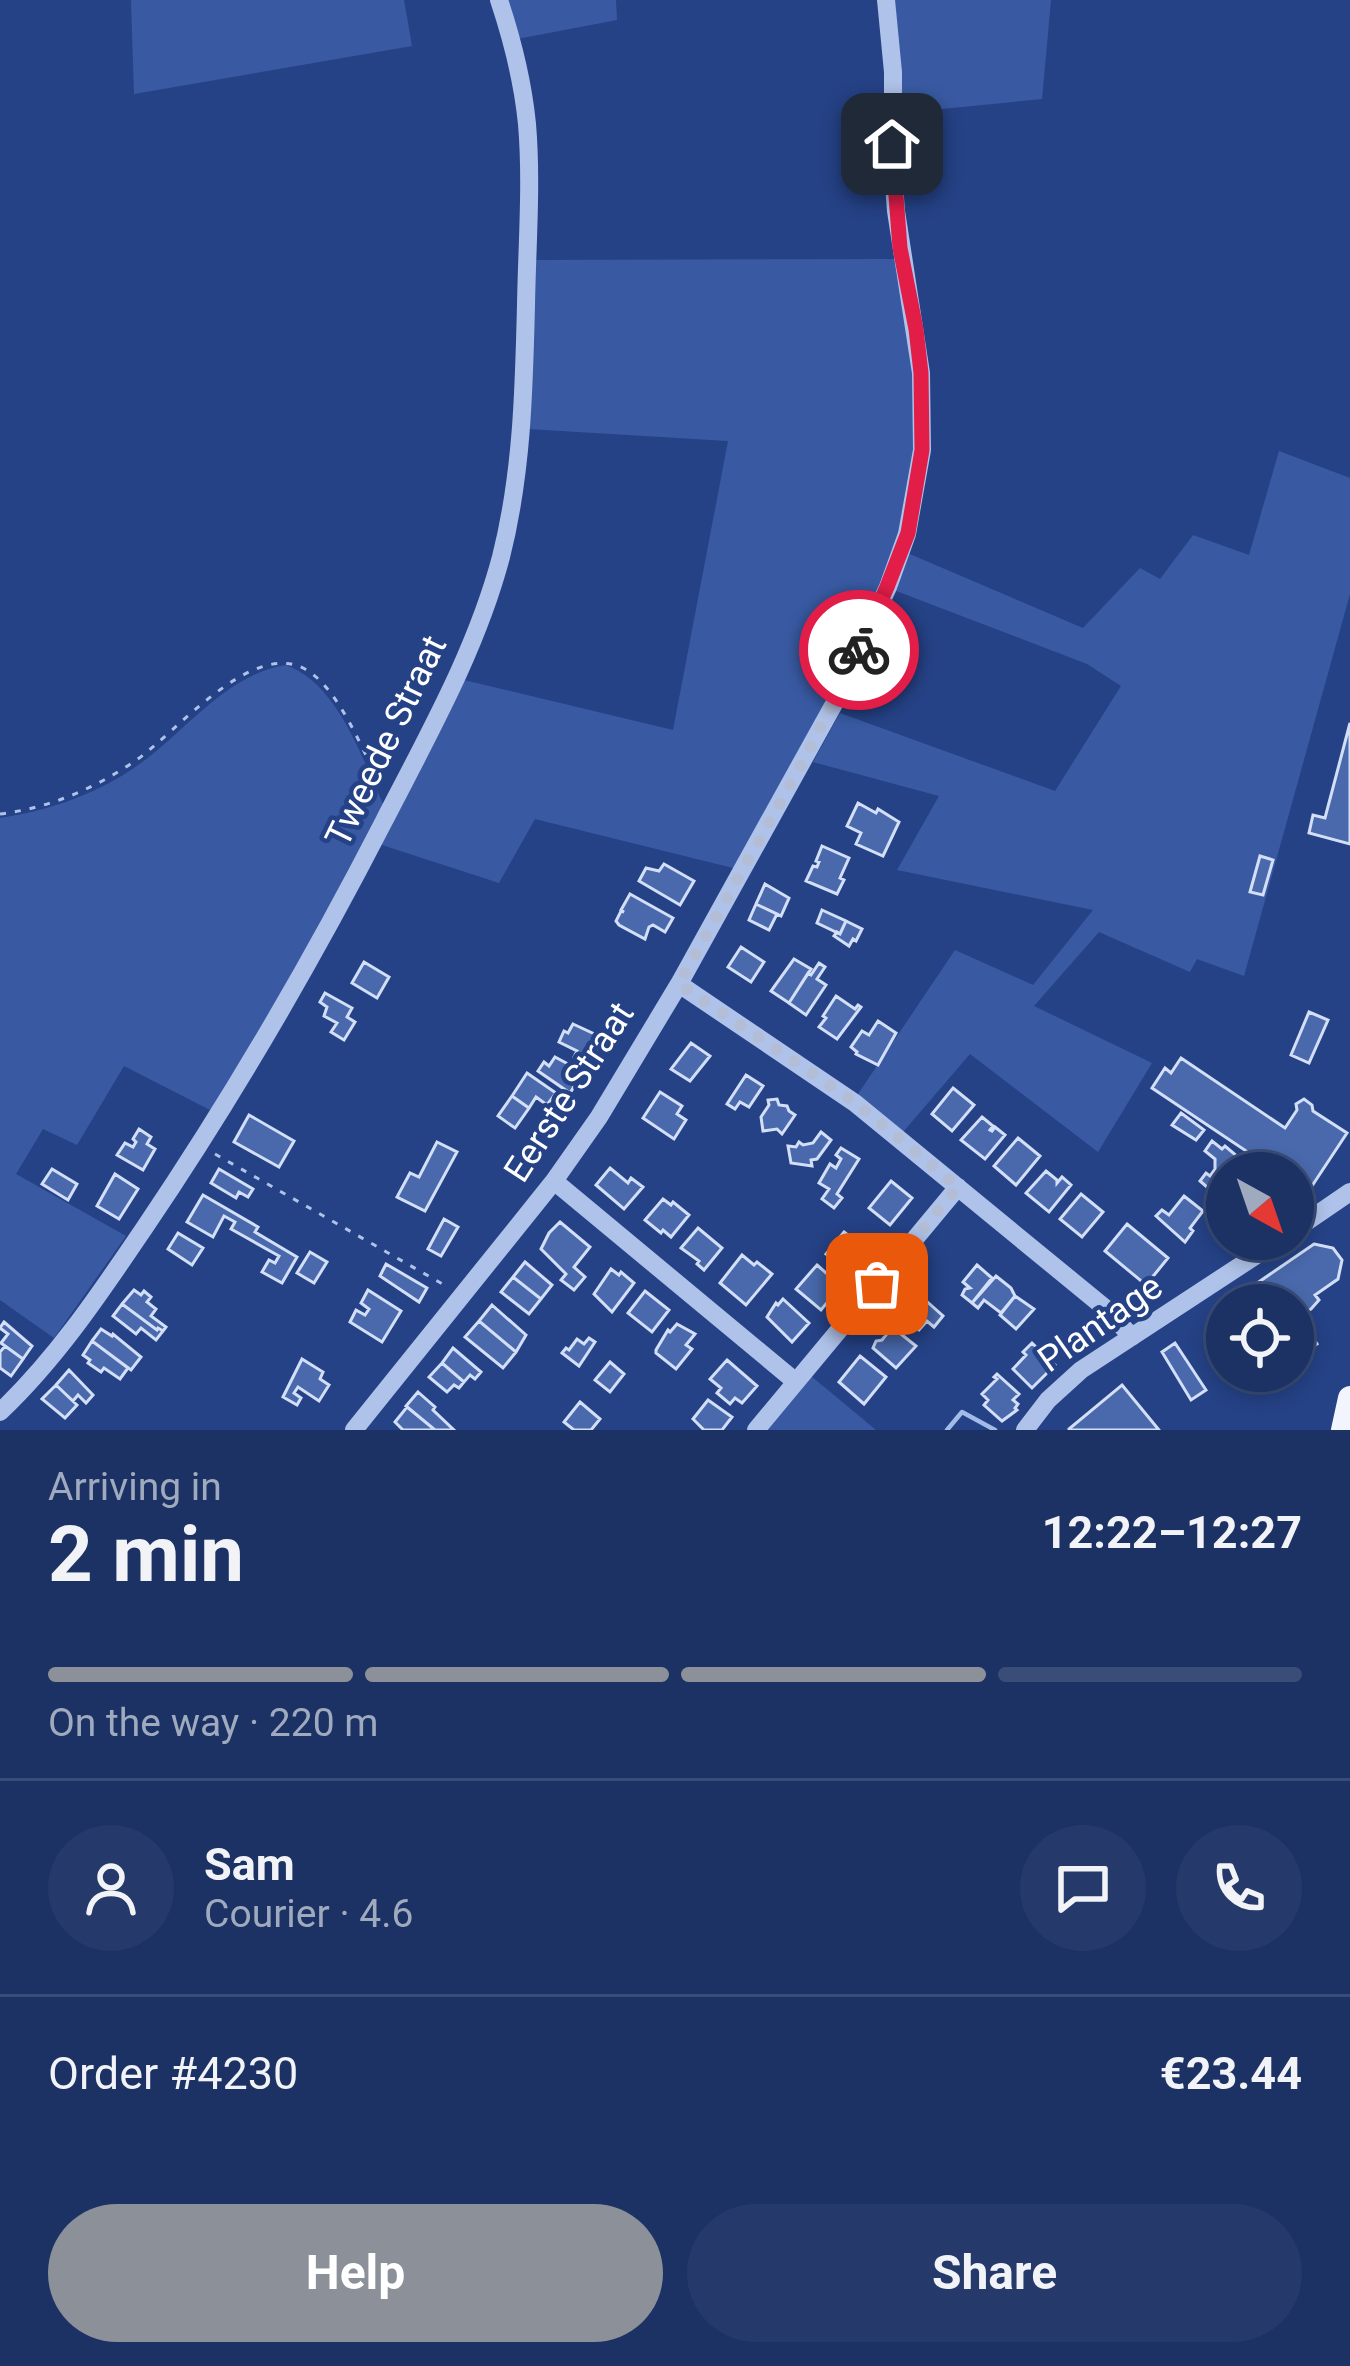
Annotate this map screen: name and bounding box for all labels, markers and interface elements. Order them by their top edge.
pin [841,93,943,195]
icon: home [859,111,925,177]
courier [799,590,919,710]
icon: bike [826,617,892,683]
street label: Tweede Straat [317,629,455,853]
street label: Eerste Straat [495,994,643,1190]
north arrow [1206,1152,1314,1260]
map controls [1206,1152,1314,1392]
pin [826,1233,928,1335]
icon: bag [844,1251,910,1317]
street label: Plantage [1030,1265,1170,1381]
button: locate [1206,1284,1314,1392]
text: Arriving in [48,1464,222,1510]
text: 12:22–12:27 [1042,1506,1302,1559]
text: 2 min [48,1509,244,1600]
text: On the way · 220 m [48,1700,379,1746]
button: person [48,1825,174,1951]
button: chat [1020,1825,1146,1951]
button: phone [1176,1825,1302,1951]
text: Sam [204,1838,295,1891]
text: Courier · 4.6 [204,1891,413,1937]
text: Order #4230 [48,2047,298,2100]
text: €23.44 [1160,2047,1302,2100]
button: Help [48,2204,663,2342]
button: Share [687,2204,1302,2342]

